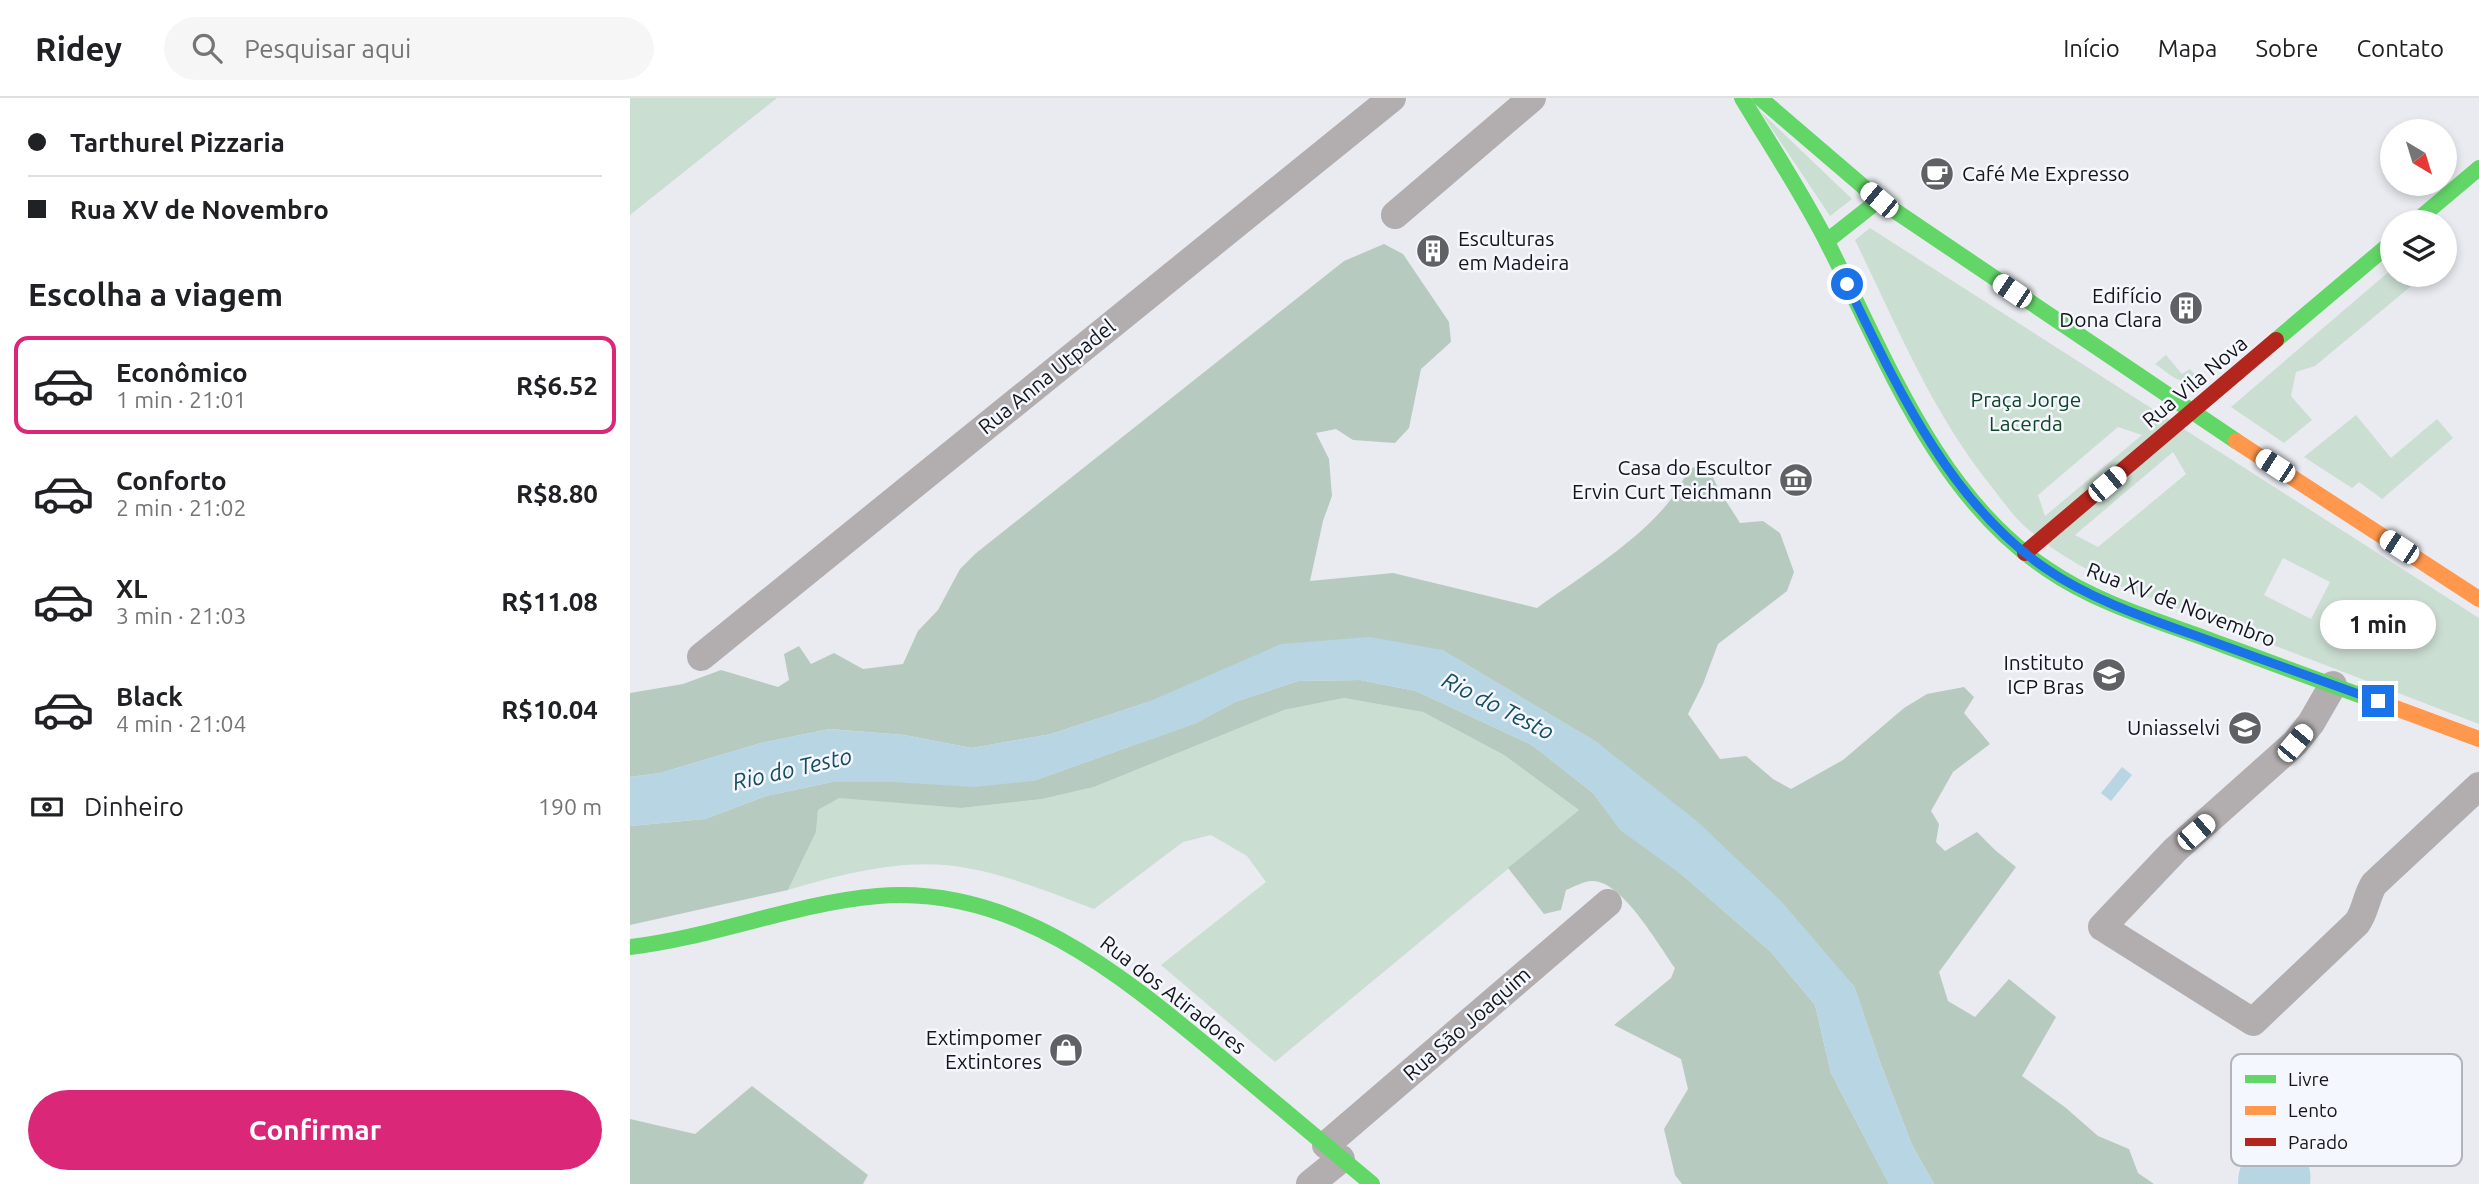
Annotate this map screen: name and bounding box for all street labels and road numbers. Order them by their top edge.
street label: Rua Anna Utpadel [973,314,1120,439]
street label: Rua Vila Nova [2137,331,2252,432]
street label: Rua XV de Novembro [2083,557,2279,651]
street label: Rua dos Atiradores [1096,930,1251,1059]
street label: Rua São Joaquim [1398,962,1535,1085]

